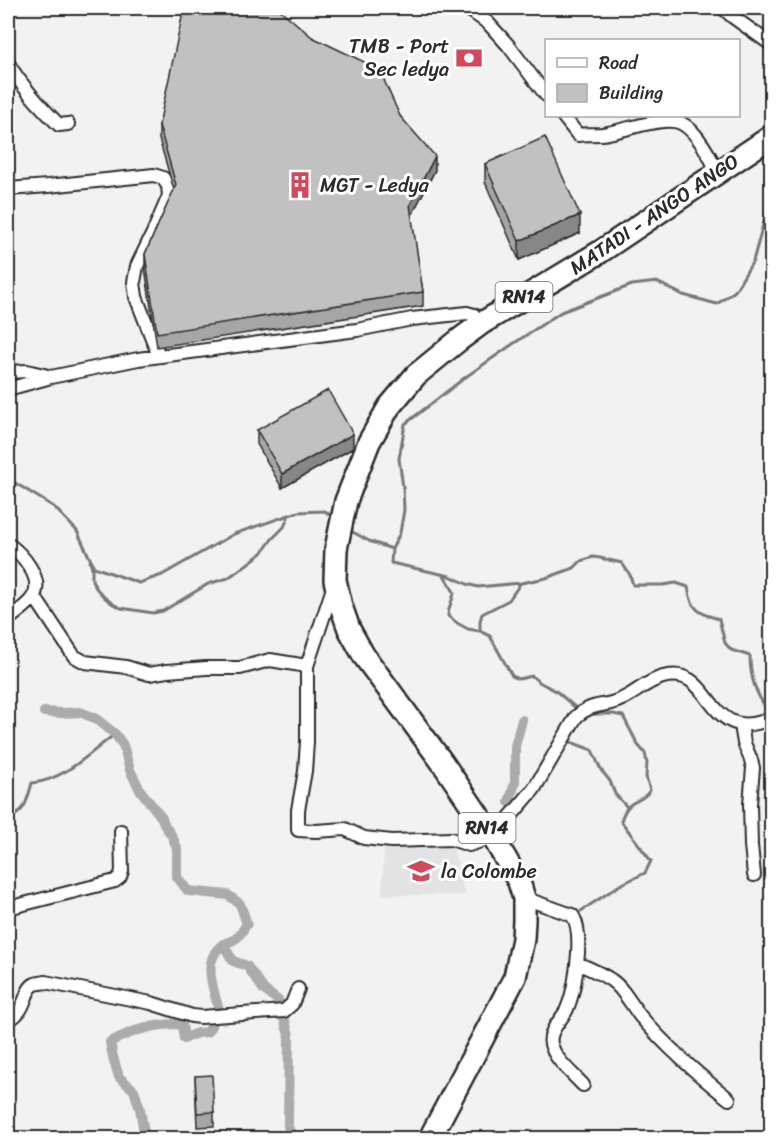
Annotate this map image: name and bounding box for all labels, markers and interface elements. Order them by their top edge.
place label: TMB - Port Sec ledya [349,29,449,87]
legend [545,39,740,117]
bank icon: TMB - Port Sec ledya [454,43,484,73]
text: Road [599,47,639,79]
text: Building [599,77,663,109]
street label: MATADI - ANGO ANGO [562,144,746,284]
place label: MGT - Ledya [320,168,430,203]
building icon: MGT - Ledya [285,170,315,200]
road number: RN14 [496,282,552,312]
road number: RN14 [458,813,516,843]
place label: la Colombe [441,854,537,889]
school or university icon: la Colombe [406,856,436,886]

